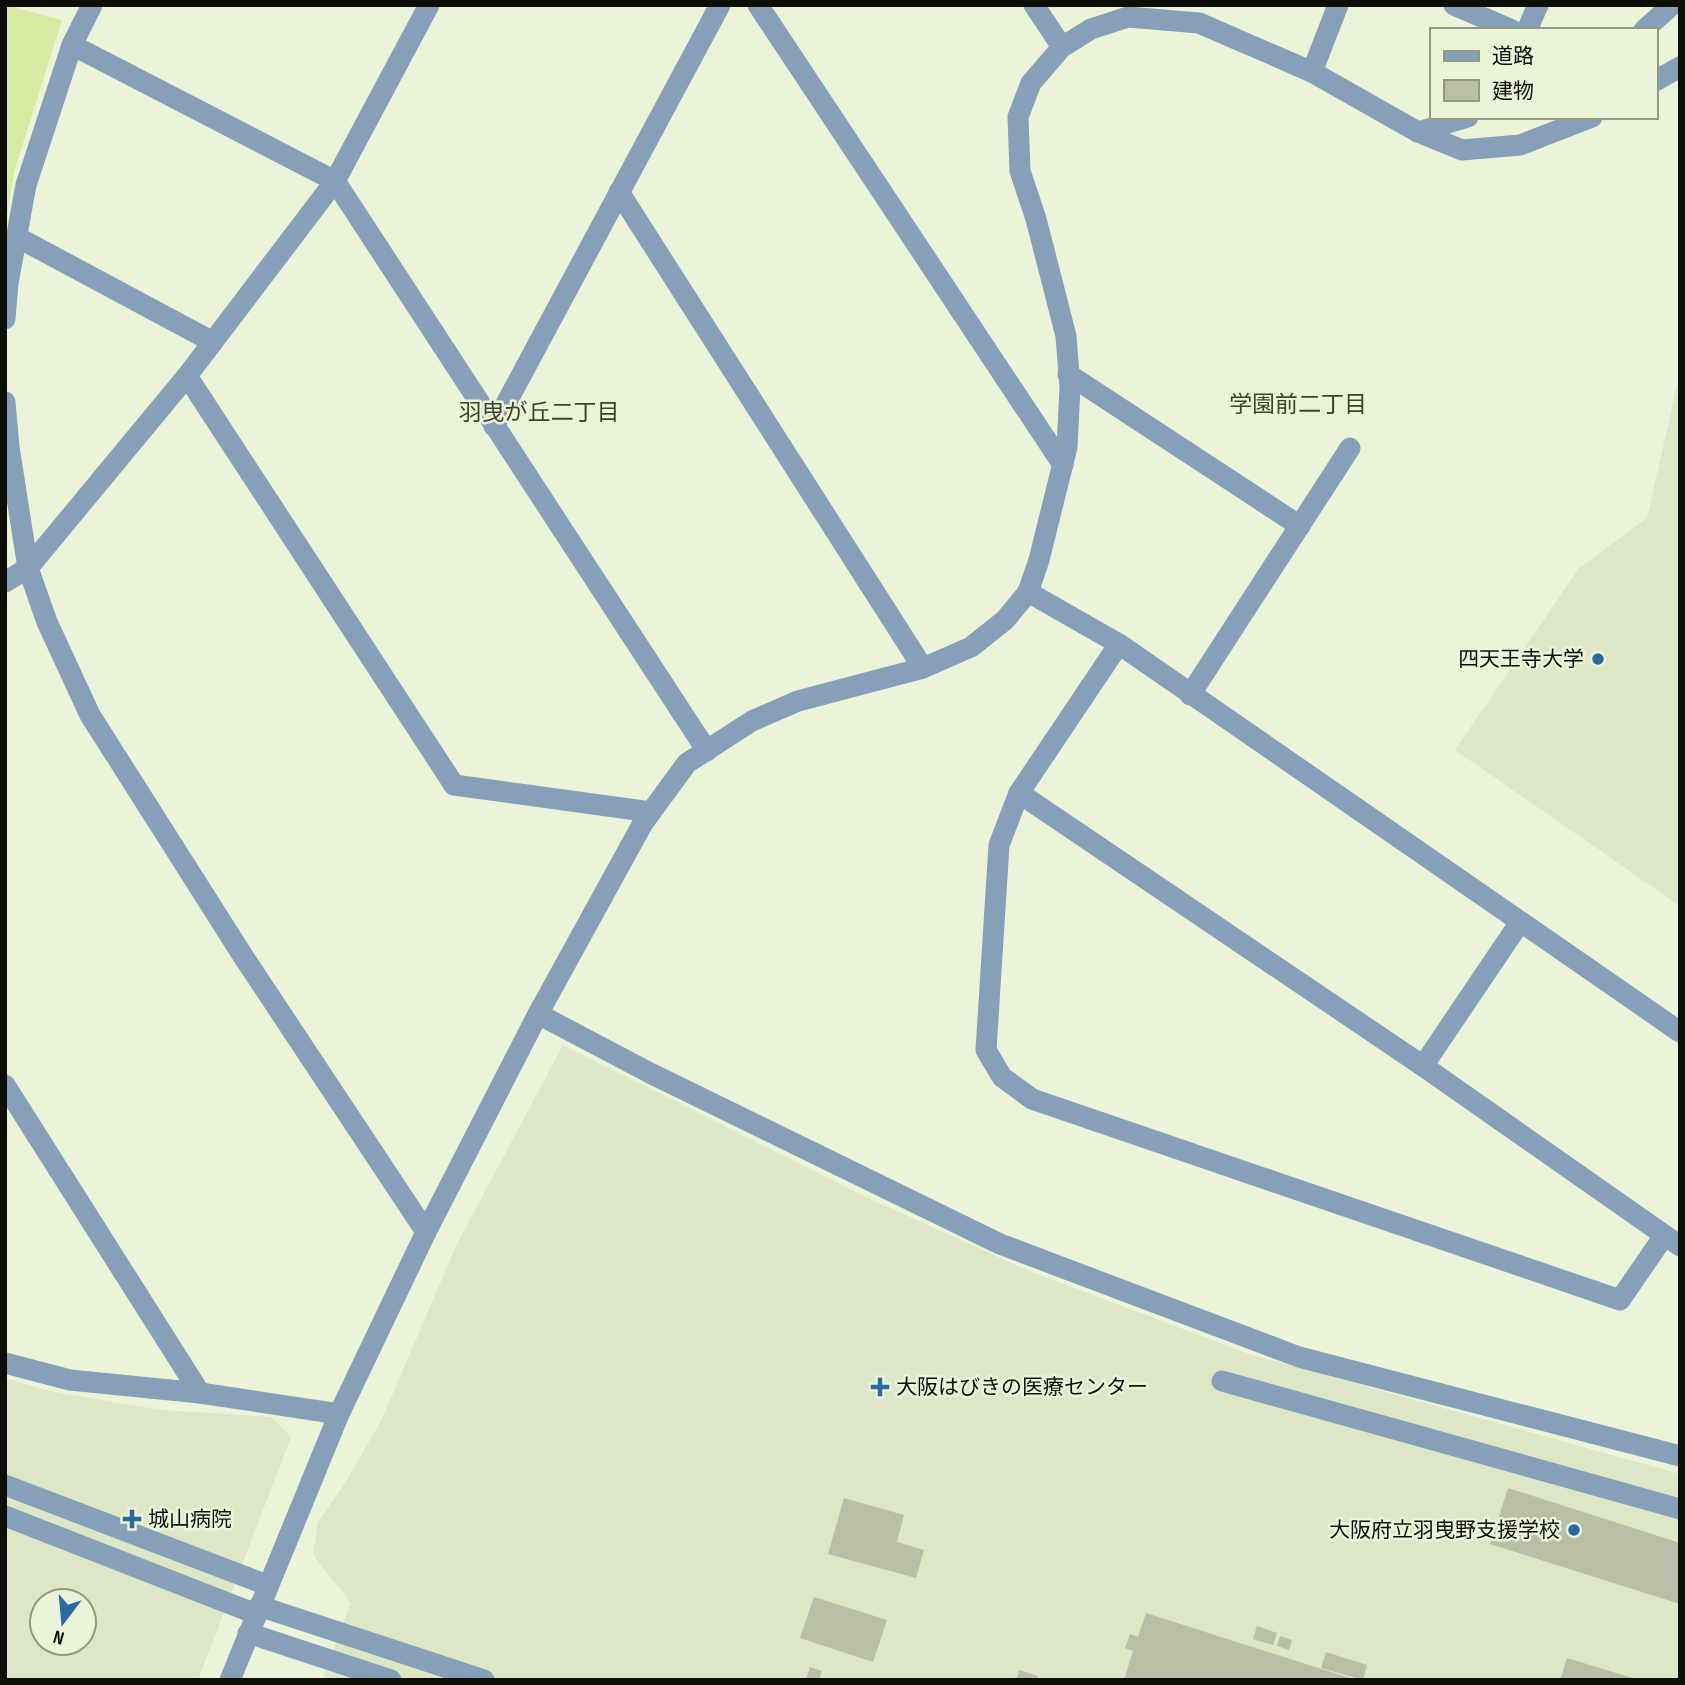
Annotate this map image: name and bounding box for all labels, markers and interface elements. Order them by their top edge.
legend [1430,28,1657,119]
text: 道路 [1492,44,1534,69]
text: 建物 [1492,79,1534,104]
district label: 学園前二丁目 [1229,391,1367,419]
district label: 羽曳が丘二丁目 [459,399,620,427]
place label: 四天王寺大学 [1458,647,1584,672]
marker: 四天王寺大学 [1590,651,1606,667]
place label: 大阪はびきの医療センター [896,1375,1148,1400]
marker: 大阪はびきの医療センター [870,1377,890,1397]
place label: 城山病院 [148,1507,232,1532]
marker: 城山病院 [122,1509,142,1529]
place label: 大阪府立羽曳野支援学校 [1329,1518,1560,1543]
marker: 大阪府立羽曳野支援学校 [1566,1522,1582,1538]
north arrow [28,1587,98,1657]
text: N [51,1624,67,1649]

